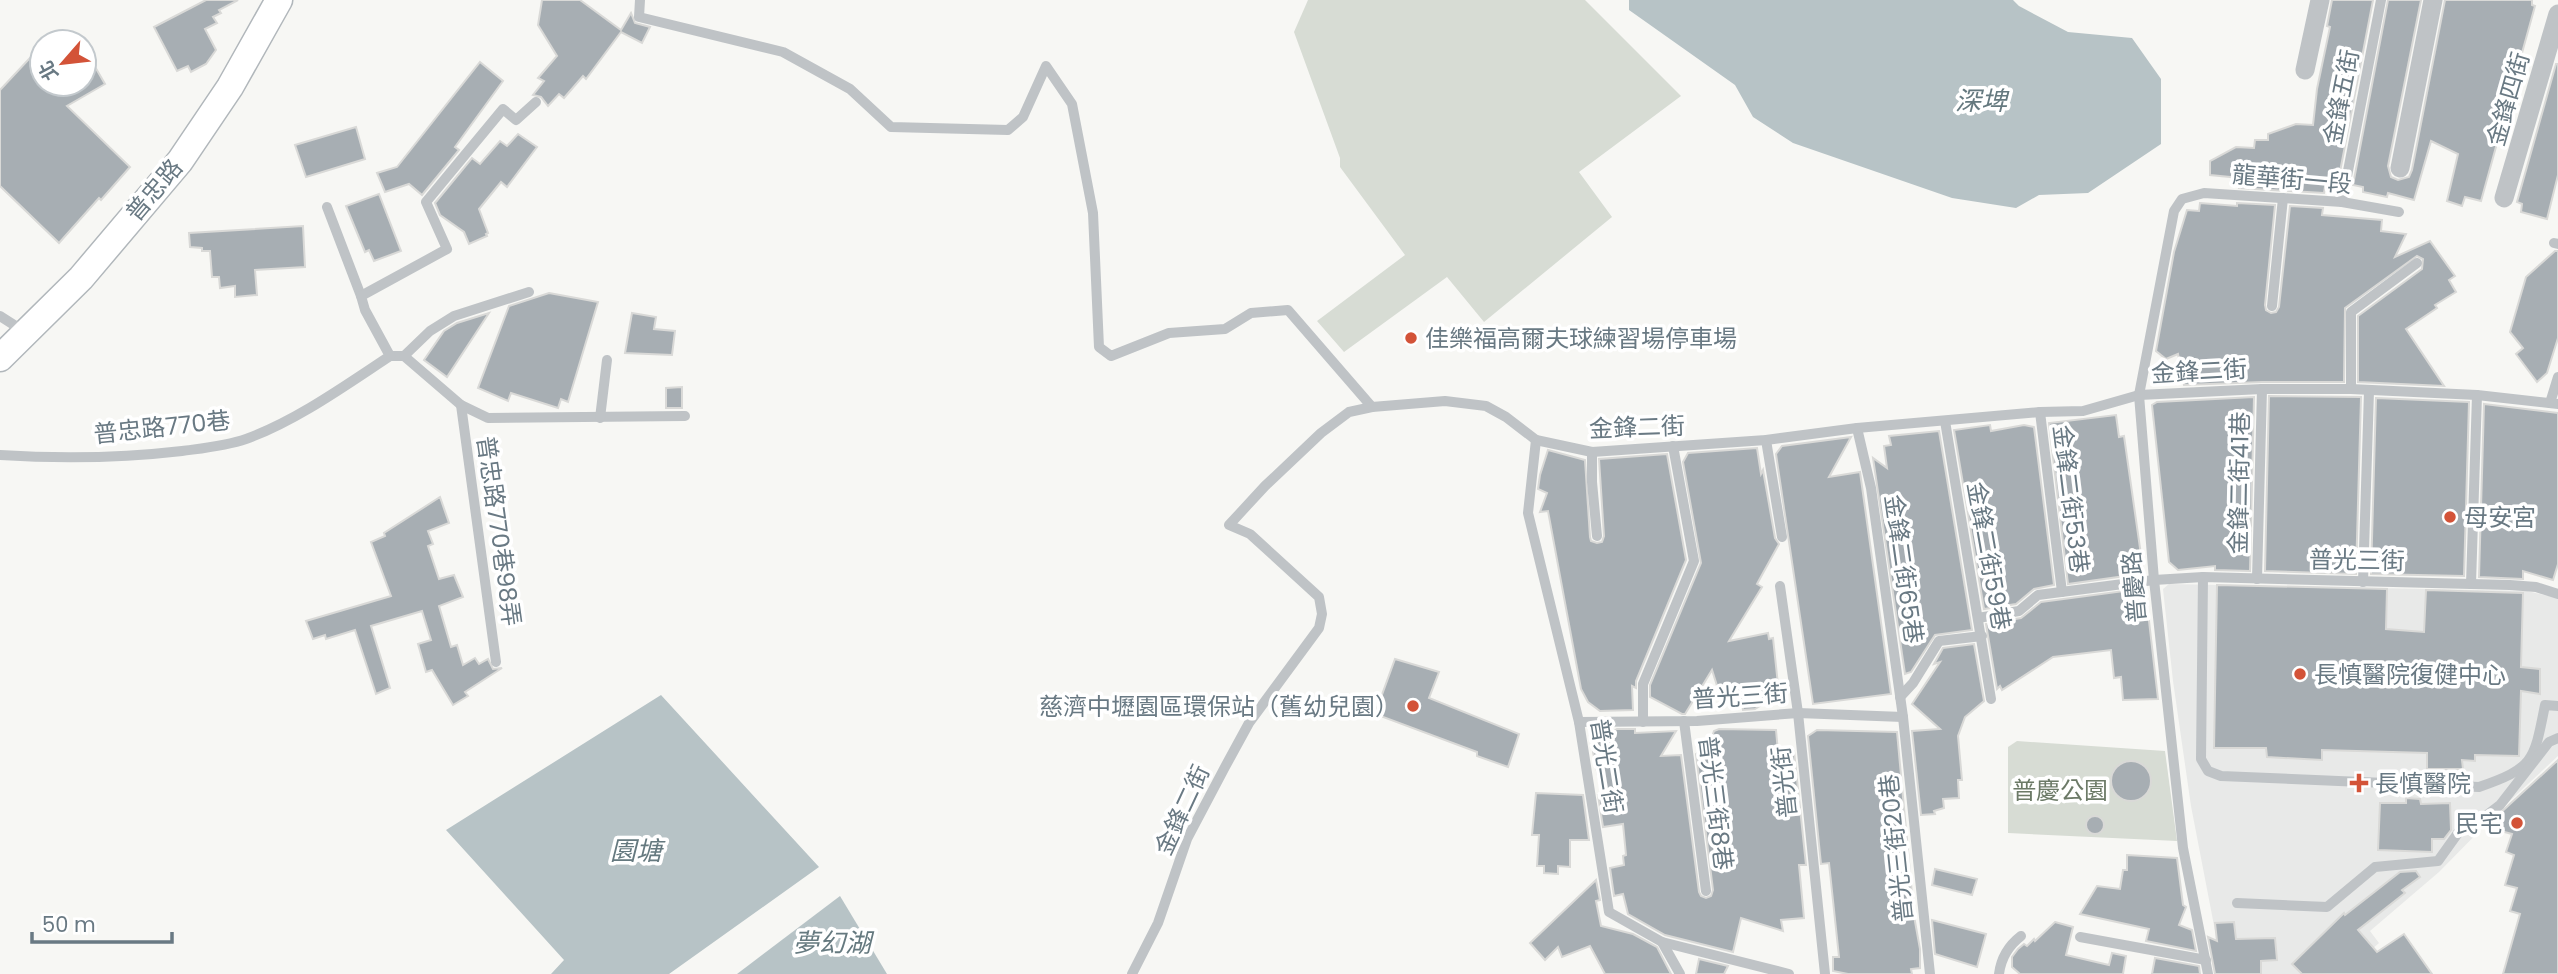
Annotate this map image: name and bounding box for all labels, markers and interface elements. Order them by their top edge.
north arrow [28,28,98,98]
street label: 金鋒五街 [2316,47,2366,147]
street label: 金鋒四街 [2479,48,2537,150]
text: 北 [32,56,65,85]
water label: 深埤 [1955,83,2010,119]
street label: 普忠路 [118,152,190,228]
street label: 龍華街一段 [2231,157,2353,201]
place label: 佳樂福高爾夫球練習場停車場 [1425,322,1737,355]
marker: 佳樂福高爾夫球練習場停車場 [1403,330,1419,346]
street label: 金鋒二街 [2150,352,2248,390]
street label: 普忠路770巷 [92,403,232,451]
street label: 金鋒二街 [1588,409,1686,445]
street label: 金鋒二街41巷 [2221,411,2257,555]
street label: 金鋒二街53巷 [2046,423,2096,575]
street label: 普忠路770巷98弄 [469,434,529,628]
street label: 金鋒二街59巷 [1960,479,2018,633]
street label: 金鋒二街65巷 [1877,492,1931,646]
place label: 母安宮 [2464,501,2536,534]
marker: 母安宮 [2442,509,2458,525]
street label: 普光三街 [2309,543,2405,577]
street label: 普慶路 [2114,550,2154,624]
place label: 長慎醫院復健中心 [2314,658,2506,691]
marker: 長慎醫院復健中心 [2292,666,2308,682]
street label: 普光三街 [1691,676,1789,716]
place label: 慈濟中壢園區環保站（舊幼兒園） [1039,690,1399,723]
marker: 慈濟中壢園區環保站（舊幼兒園） [1405,698,1421,714]
street label: 普光二街 [1583,716,1631,816]
street label: 普光三街8巷 [1691,734,1741,872]
street label: 普光街 [1764,744,1804,820]
street label: 金鋒二街 [1147,760,1217,860]
place label: 長慎醫院 [2375,767,2471,800]
street label: 普光三街20巷 [1872,772,1920,924]
marker: 長慎醫院 [2349,773,2369,793]
park label: 普慶公園 [2012,774,2108,807]
place label: 民宅 [2455,807,2503,840]
marker: 民宅 [2509,815,2525,831]
water label: 園塘 [610,833,666,869]
scale bar [32,900,172,944]
text: 50 m [42,910,96,939]
water label: 夢幻湖 [793,925,875,961]

